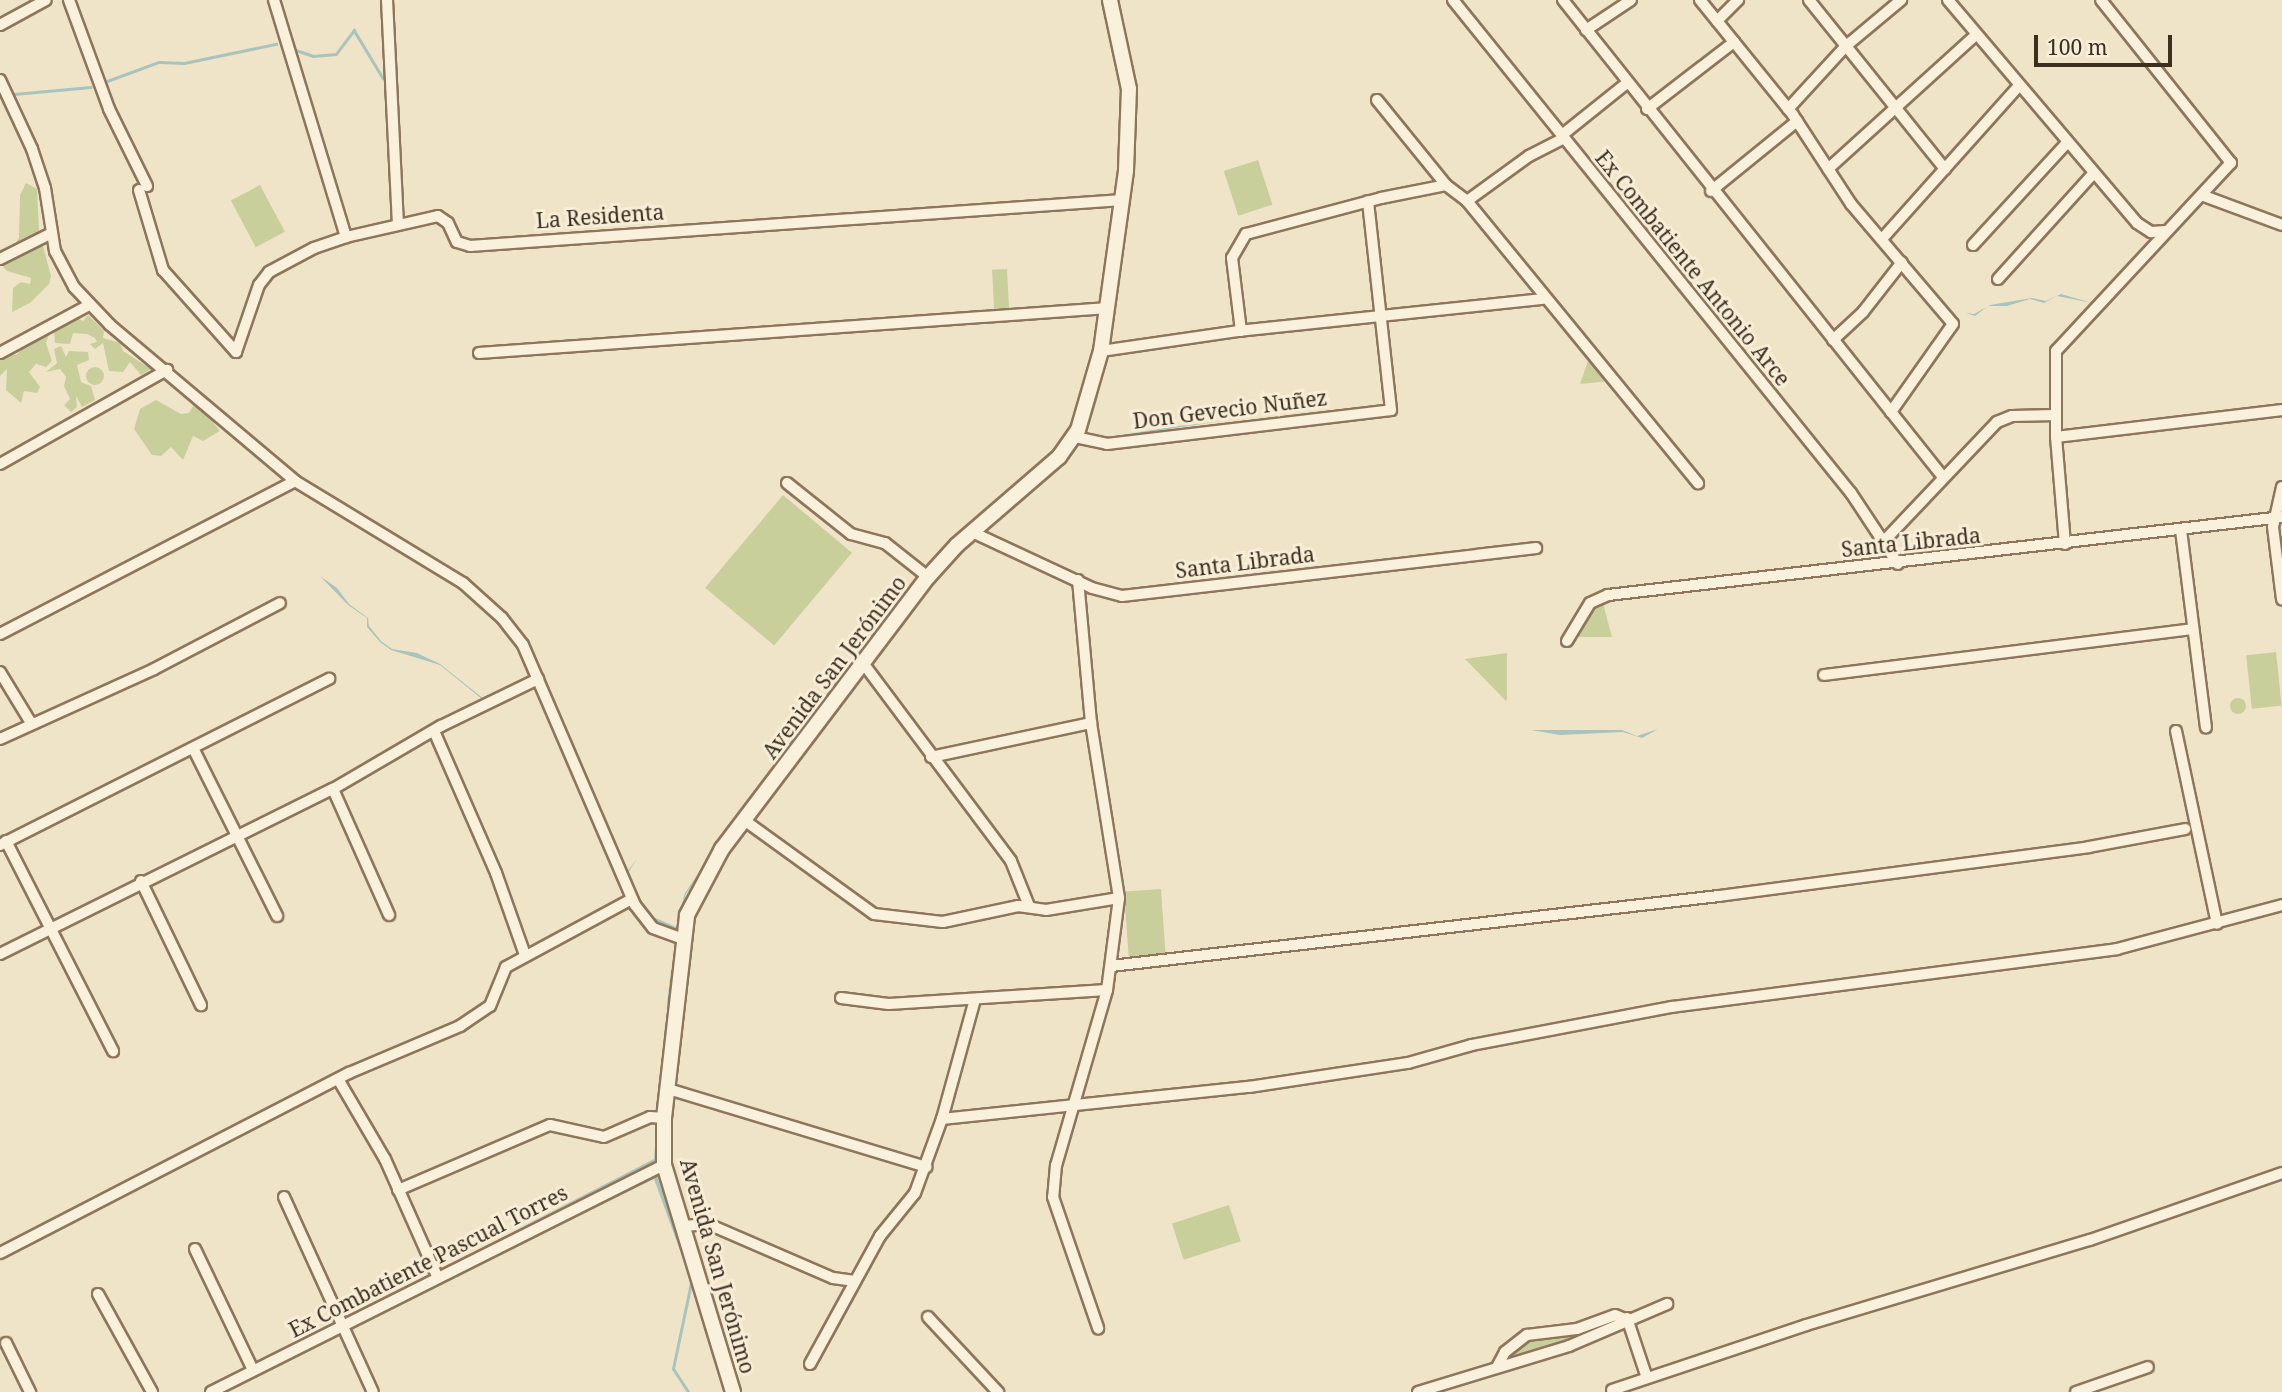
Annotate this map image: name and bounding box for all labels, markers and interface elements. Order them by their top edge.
scale bar [2037,21,2175,65]
text: 100 m [2047,33,2108,61]
street label: Ex Combatiente Antonio Arce [1590,145,1796,391]
street label: La Residenta [535,199,665,233]
street label: Don Gevecio Nuñez [1131,385,1329,433]
street label: Santa Librada [1840,522,1982,562]
street label: Santa Librada [1174,541,1316,583]
street label: Avenida San Jerónimo [757,571,911,763]
street label: Avenida San Jerónimo [675,1156,761,1376]
street label: Ex Combatiente Pascual Torres [285,1180,571,1342]

